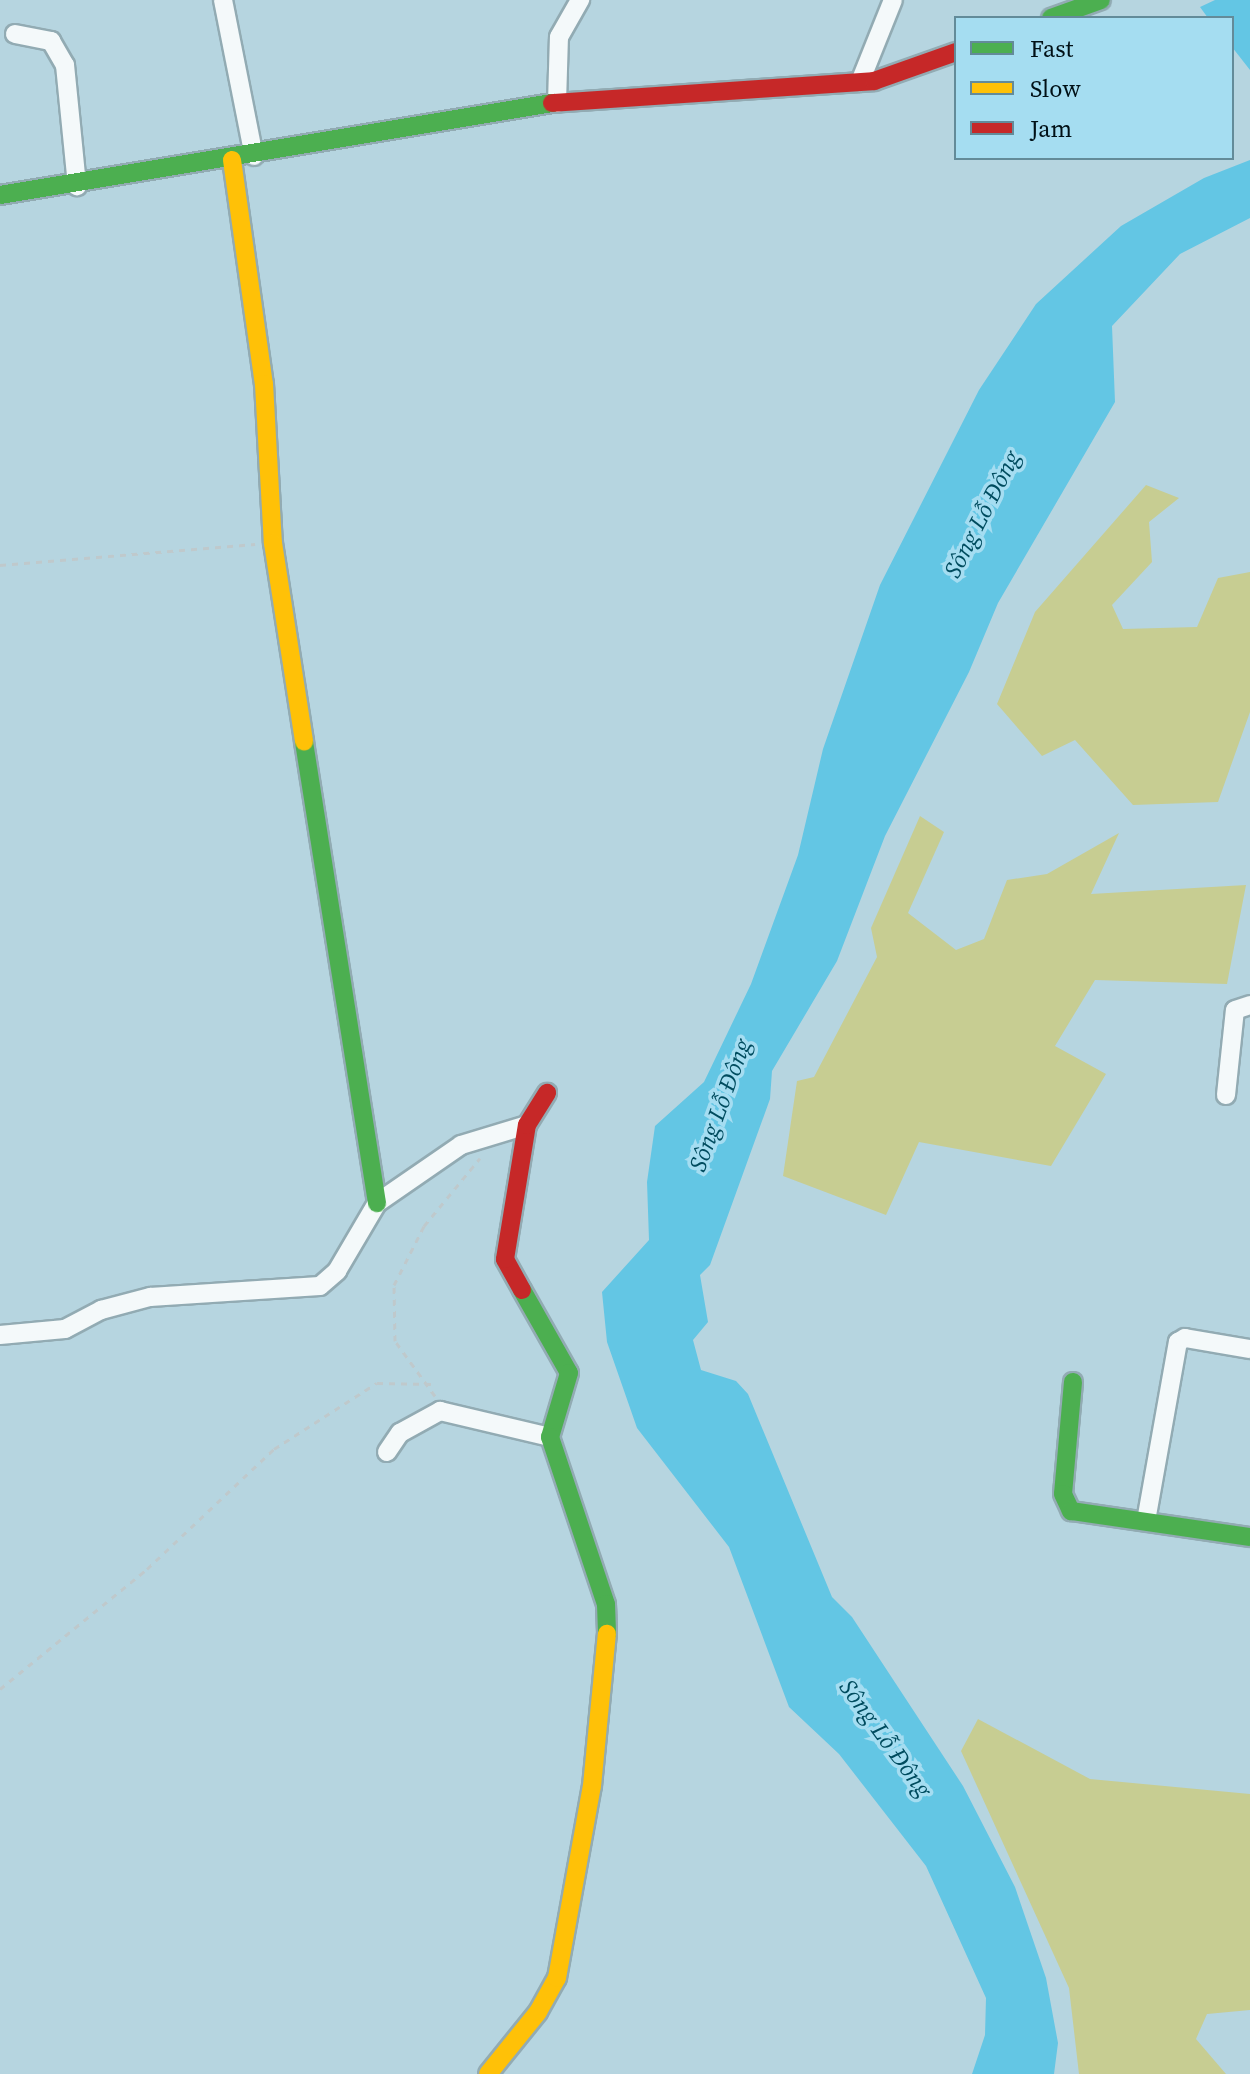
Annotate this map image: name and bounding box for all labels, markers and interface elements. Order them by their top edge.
legend [954,16,1234,160]
text: Fast [1030,32,1073,65]
text: Slow [1030,72,1081,105]
text: Jam [1030,112,1072,145]
water label: Sông Lỗ Đông [938,446,1026,582]
water label: Sông Lỗ Đông [683,1035,757,1175]
water label: Sông Lỗ Đông [834,1673,938,1803]

